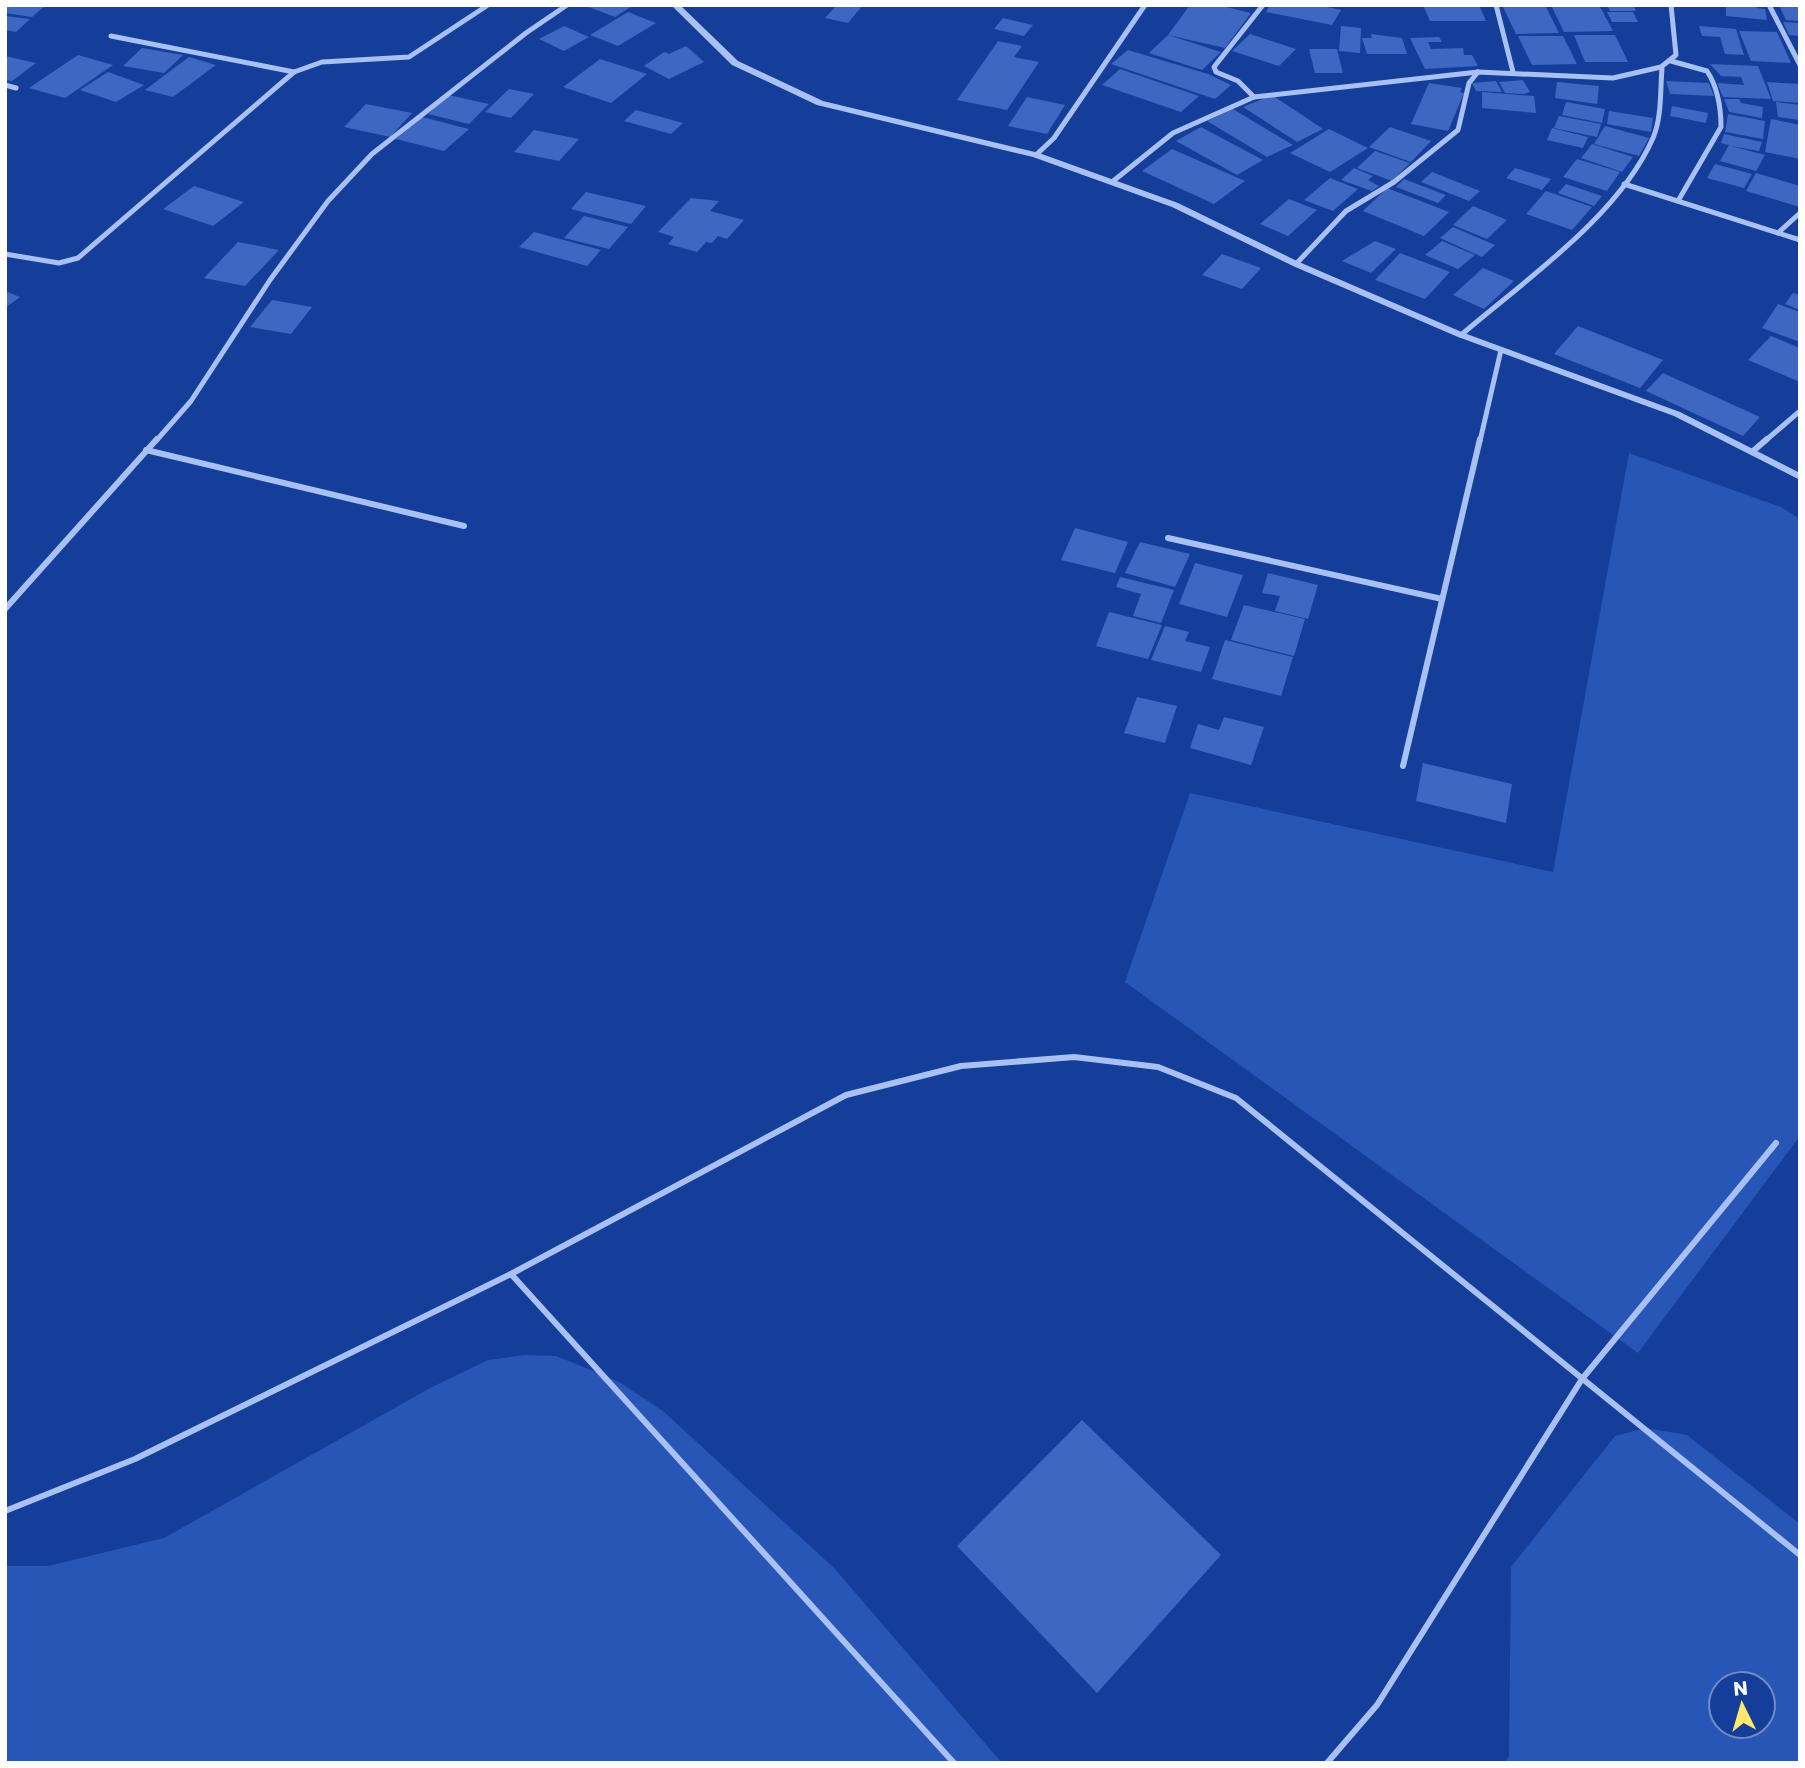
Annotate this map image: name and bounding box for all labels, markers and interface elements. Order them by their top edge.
north arrow [1707,1670,1777,1740]
text: N [1732,1674,1749,1703]

